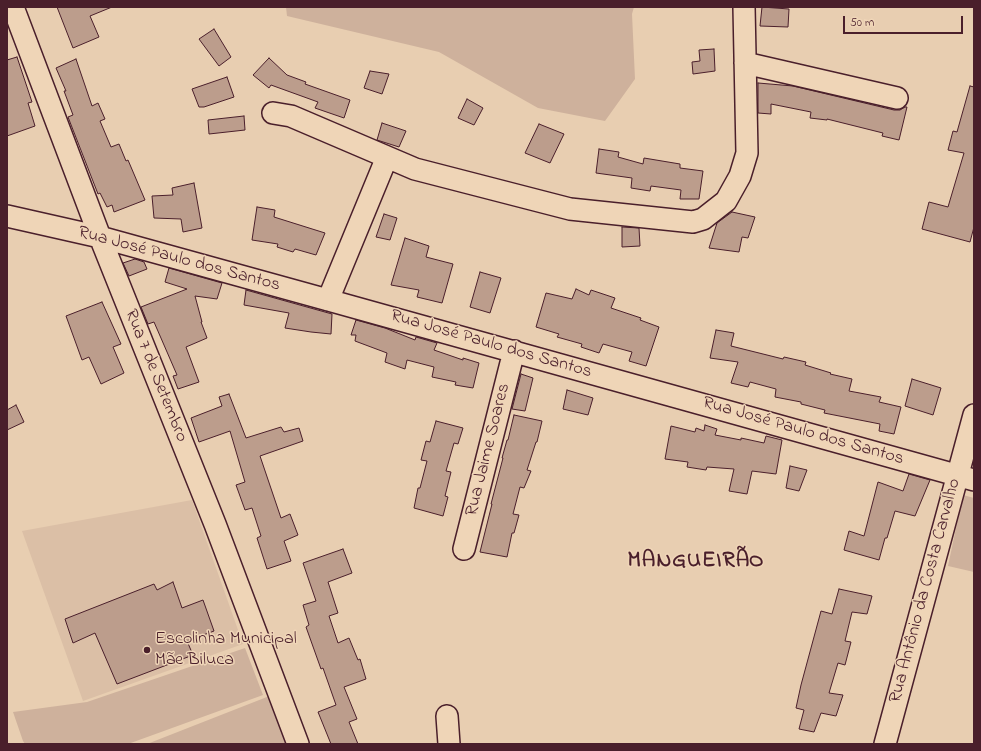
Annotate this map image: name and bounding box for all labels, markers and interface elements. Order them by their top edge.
scale bar [845,8,965,34]
text: 50 m [850,14,874,32]
street label: Rua José Paulo dos Santos [76,223,282,297]
street label: Rua José Paulo dos Santos [388,306,594,384]
street label: Rua 7 de Setembro [119,307,191,445]
street label: Rua Jaime Soares [462,381,516,519]
street label: Rua José Paulo dos Santos [700,393,906,471]
street label: Rua Antônio da Costa Carvalho [886,476,966,706]
district label: MANGUEIRÃO [628,549,764,575]
place label: Escolinha Municipal Mãe Biluca [155,629,297,672]
marker: Escolinha Municipal Mãe Biluca [142,645,152,655]

